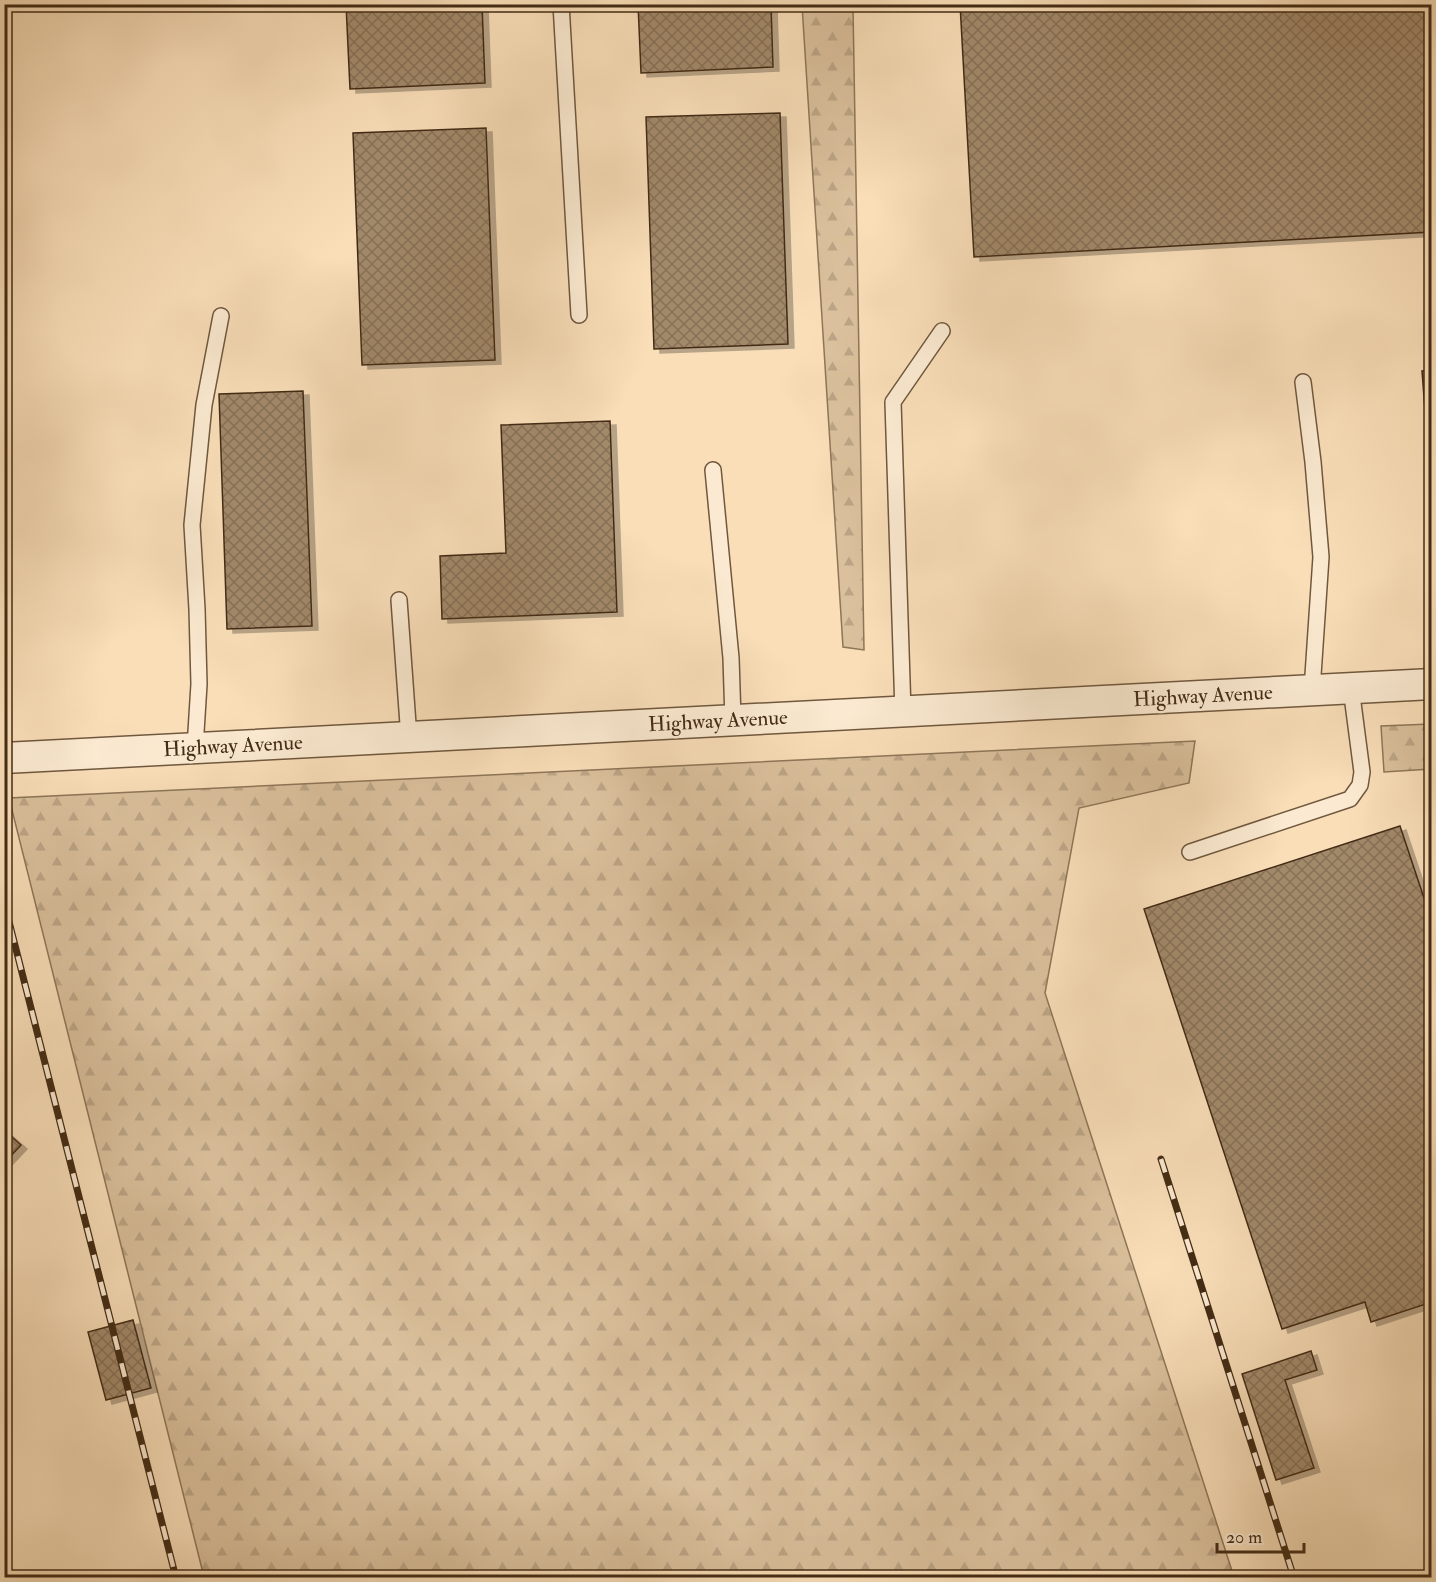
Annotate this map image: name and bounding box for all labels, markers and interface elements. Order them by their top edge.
street label: Highway Avenue [1133,679,1274,713]
street label: Highway Avenue [648,704,789,738]
street label: Highway Avenue [163,729,304,763]
scale bar [1217,1516,1304,1554]
text: 20 m [1226,1526,1262,1549]

